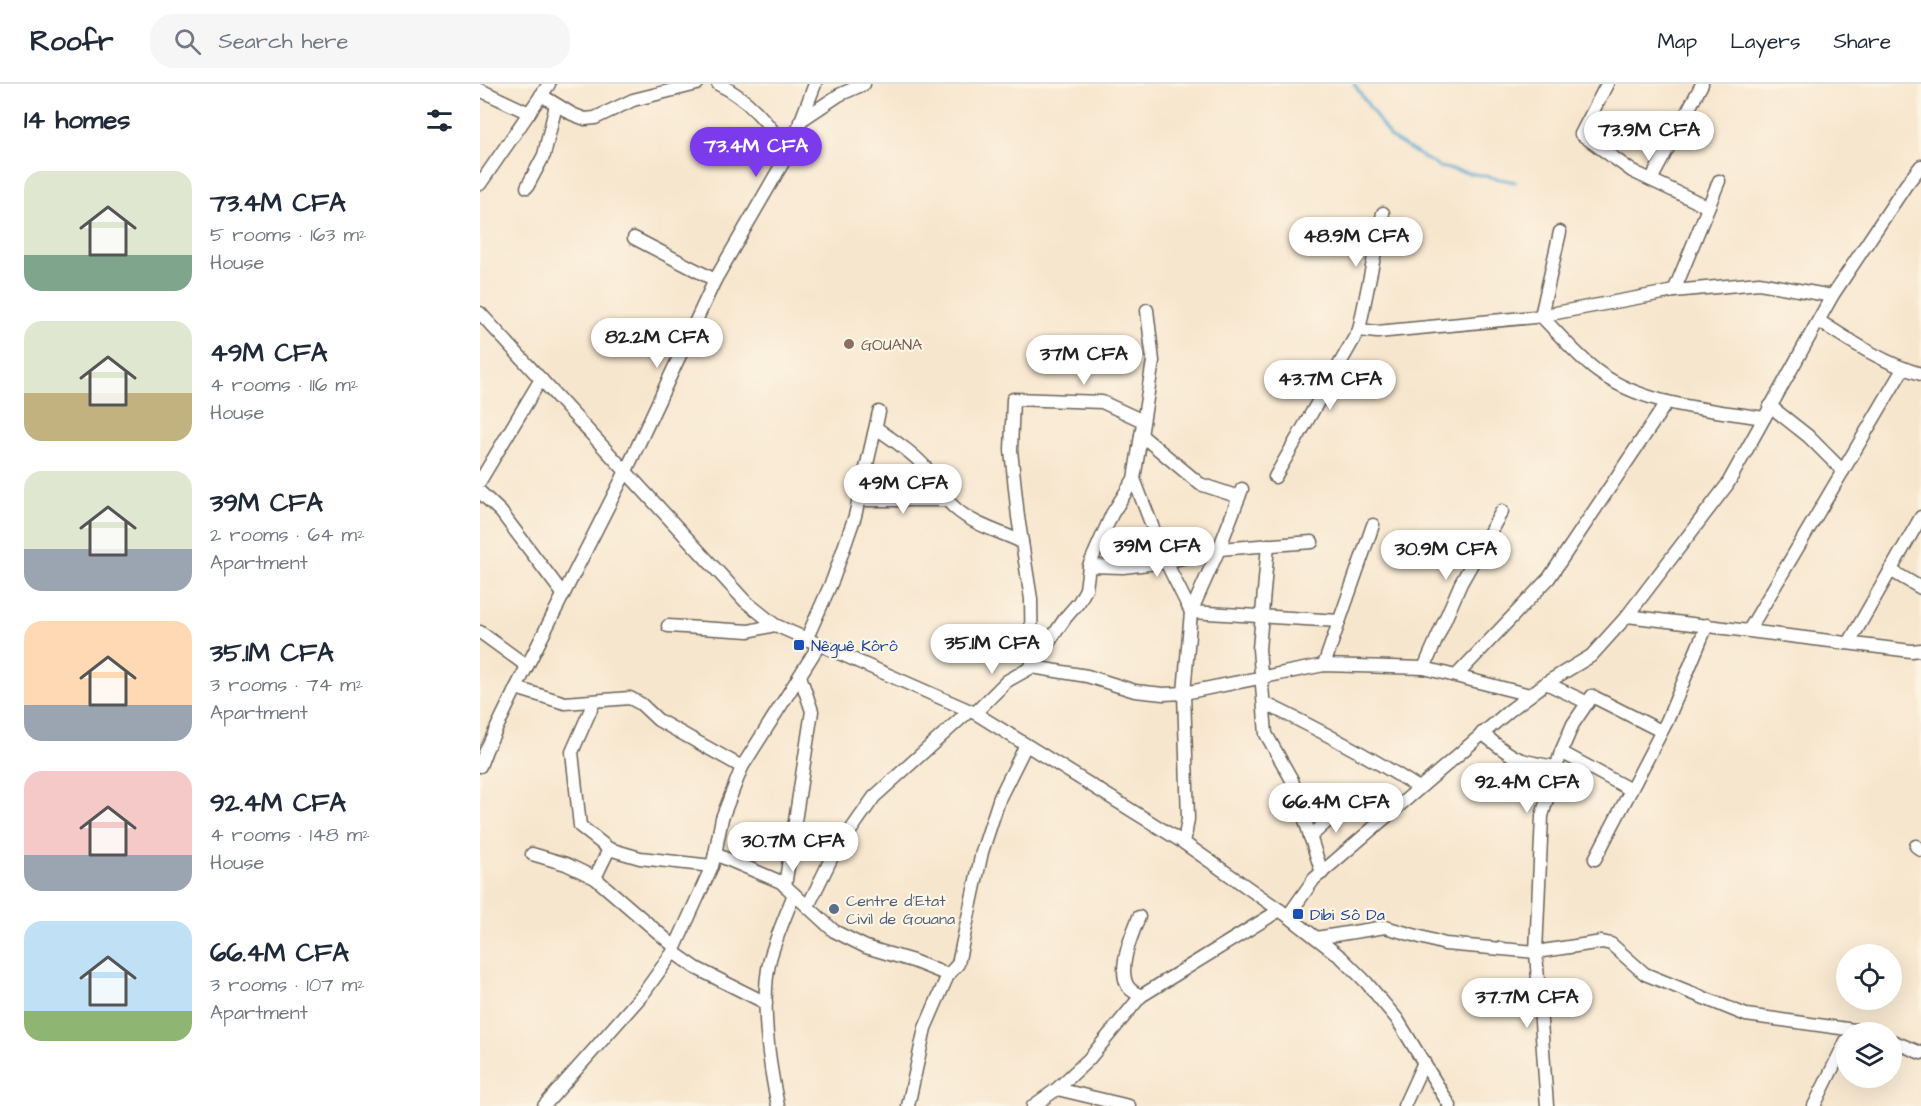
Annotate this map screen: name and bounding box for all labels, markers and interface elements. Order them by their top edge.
search box [150,14,570,68]
text: Roofr [30,22,114,61]
icon: search [171,25,204,58]
text: Search here [219,26,348,57]
text: Map [1657,27,1697,56]
text: Layers [1730,27,1800,56]
text: Share [1833,27,1891,56]
text: 14 homes [24,102,130,138]
icon: filters [423,104,456,137]
pin: 73.9M CFA [1580,111,1718,162]
text: 73.9M CFA [1598,116,1700,144]
pin: 73.4M CFA [687,127,825,178]
text: 73.4M CFA [704,132,808,160]
text: 73.4M CFA [210,185,346,221]
icon: home [72,195,144,267]
pin: 48.9M CFA [1287,217,1425,268]
text: 5 rooms · 163 m² [210,221,366,249]
text: 48.9M CFA [1303,222,1409,250]
text: House [210,249,264,277]
pin: 82.2M CFA [588,318,726,369]
text: 82.2M CFA [605,323,709,351]
place label: GOUANA [861,334,922,356]
text: 49M CFA [210,335,327,371]
pin: 37M CFA [1029,335,1139,386]
marker: GOUANA [842,337,856,351]
text: 37M CFA [1040,340,1128,368]
icon: home [72,345,144,417]
pin: 43.7M CFA [1261,360,1399,411]
text: 43.7M CFA [1278,365,1382,393]
text: 4 rooms · 116 m² [210,371,358,399]
text: House [210,399,264,427]
pin: 49M CFA [848,464,958,515]
text: 49M CFA [858,469,948,497]
text: 39M CFA [210,485,323,521]
icon: home [72,495,144,567]
text: 2 rooms · 64 m² [210,521,365,549]
pin: 39M CFA [1102,527,1212,578]
pin: 30.9M CFA [1377,530,1515,581]
text: 39M CFA [1114,532,1200,560]
text: 30.9M CFA [1395,535,1497,563]
text: Apartment [210,549,308,577]
pin: 35.1M CFA [923,624,1061,675]
text: 35.1M CFA [944,629,1040,657]
text: 35.1M CFA [210,635,334,671]
place label: Nêguê Kôrô [811,635,898,658]
marker: Nêguê Kôrô [792,638,806,652]
icon: home [72,645,144,717]
text: 3 rooms · 74 m² [210,671,363,699]
text: Apartment [210,699,308,727]
pin: 92.4M CFA [1458,763,1596,814]
text: 92.4M CFA [1475,768,1579,796]
pin: 66.4M CFA [1267,783,1405,834]
text: 92.4M CFA [210,785,346,821]
text: 66.4M CFA [1283,788,1389,816]
icon: home [72,795,144,867]
text: 4 rooms · 148 m² [210,821,370,849]
pin: 30.7M CFA [724,822,862,873]
text: 30.7M CFA [741,827,845,855]
text: House [210,849,264,877]
place label: Centre d'Etat Civil de Gouana [846,890,955,930]
marker: Centre d'Etat Civil de Gouana [827,902,841,916]
place label: Dibi Sô Da [1310,904,1385,926]
marker: Dibi Sô Da [1291,907,1305,921]
text: 66.4M CFA [210,935,349,971]
map controls [1836,944,1902,1088]
button: locate [1836,944,1902,1010]
icon: home [72,945,144,1017]
text: 3 rooms · 107 m² [210,971,365,999]
pin: 37.7M CFA [1458,978,1596,1029]
text: 37.7M CFA [1476,983,1578,1011]
text: Apartment [210,999,308,1027]
button: layers [1836,1022,1902,1088]

